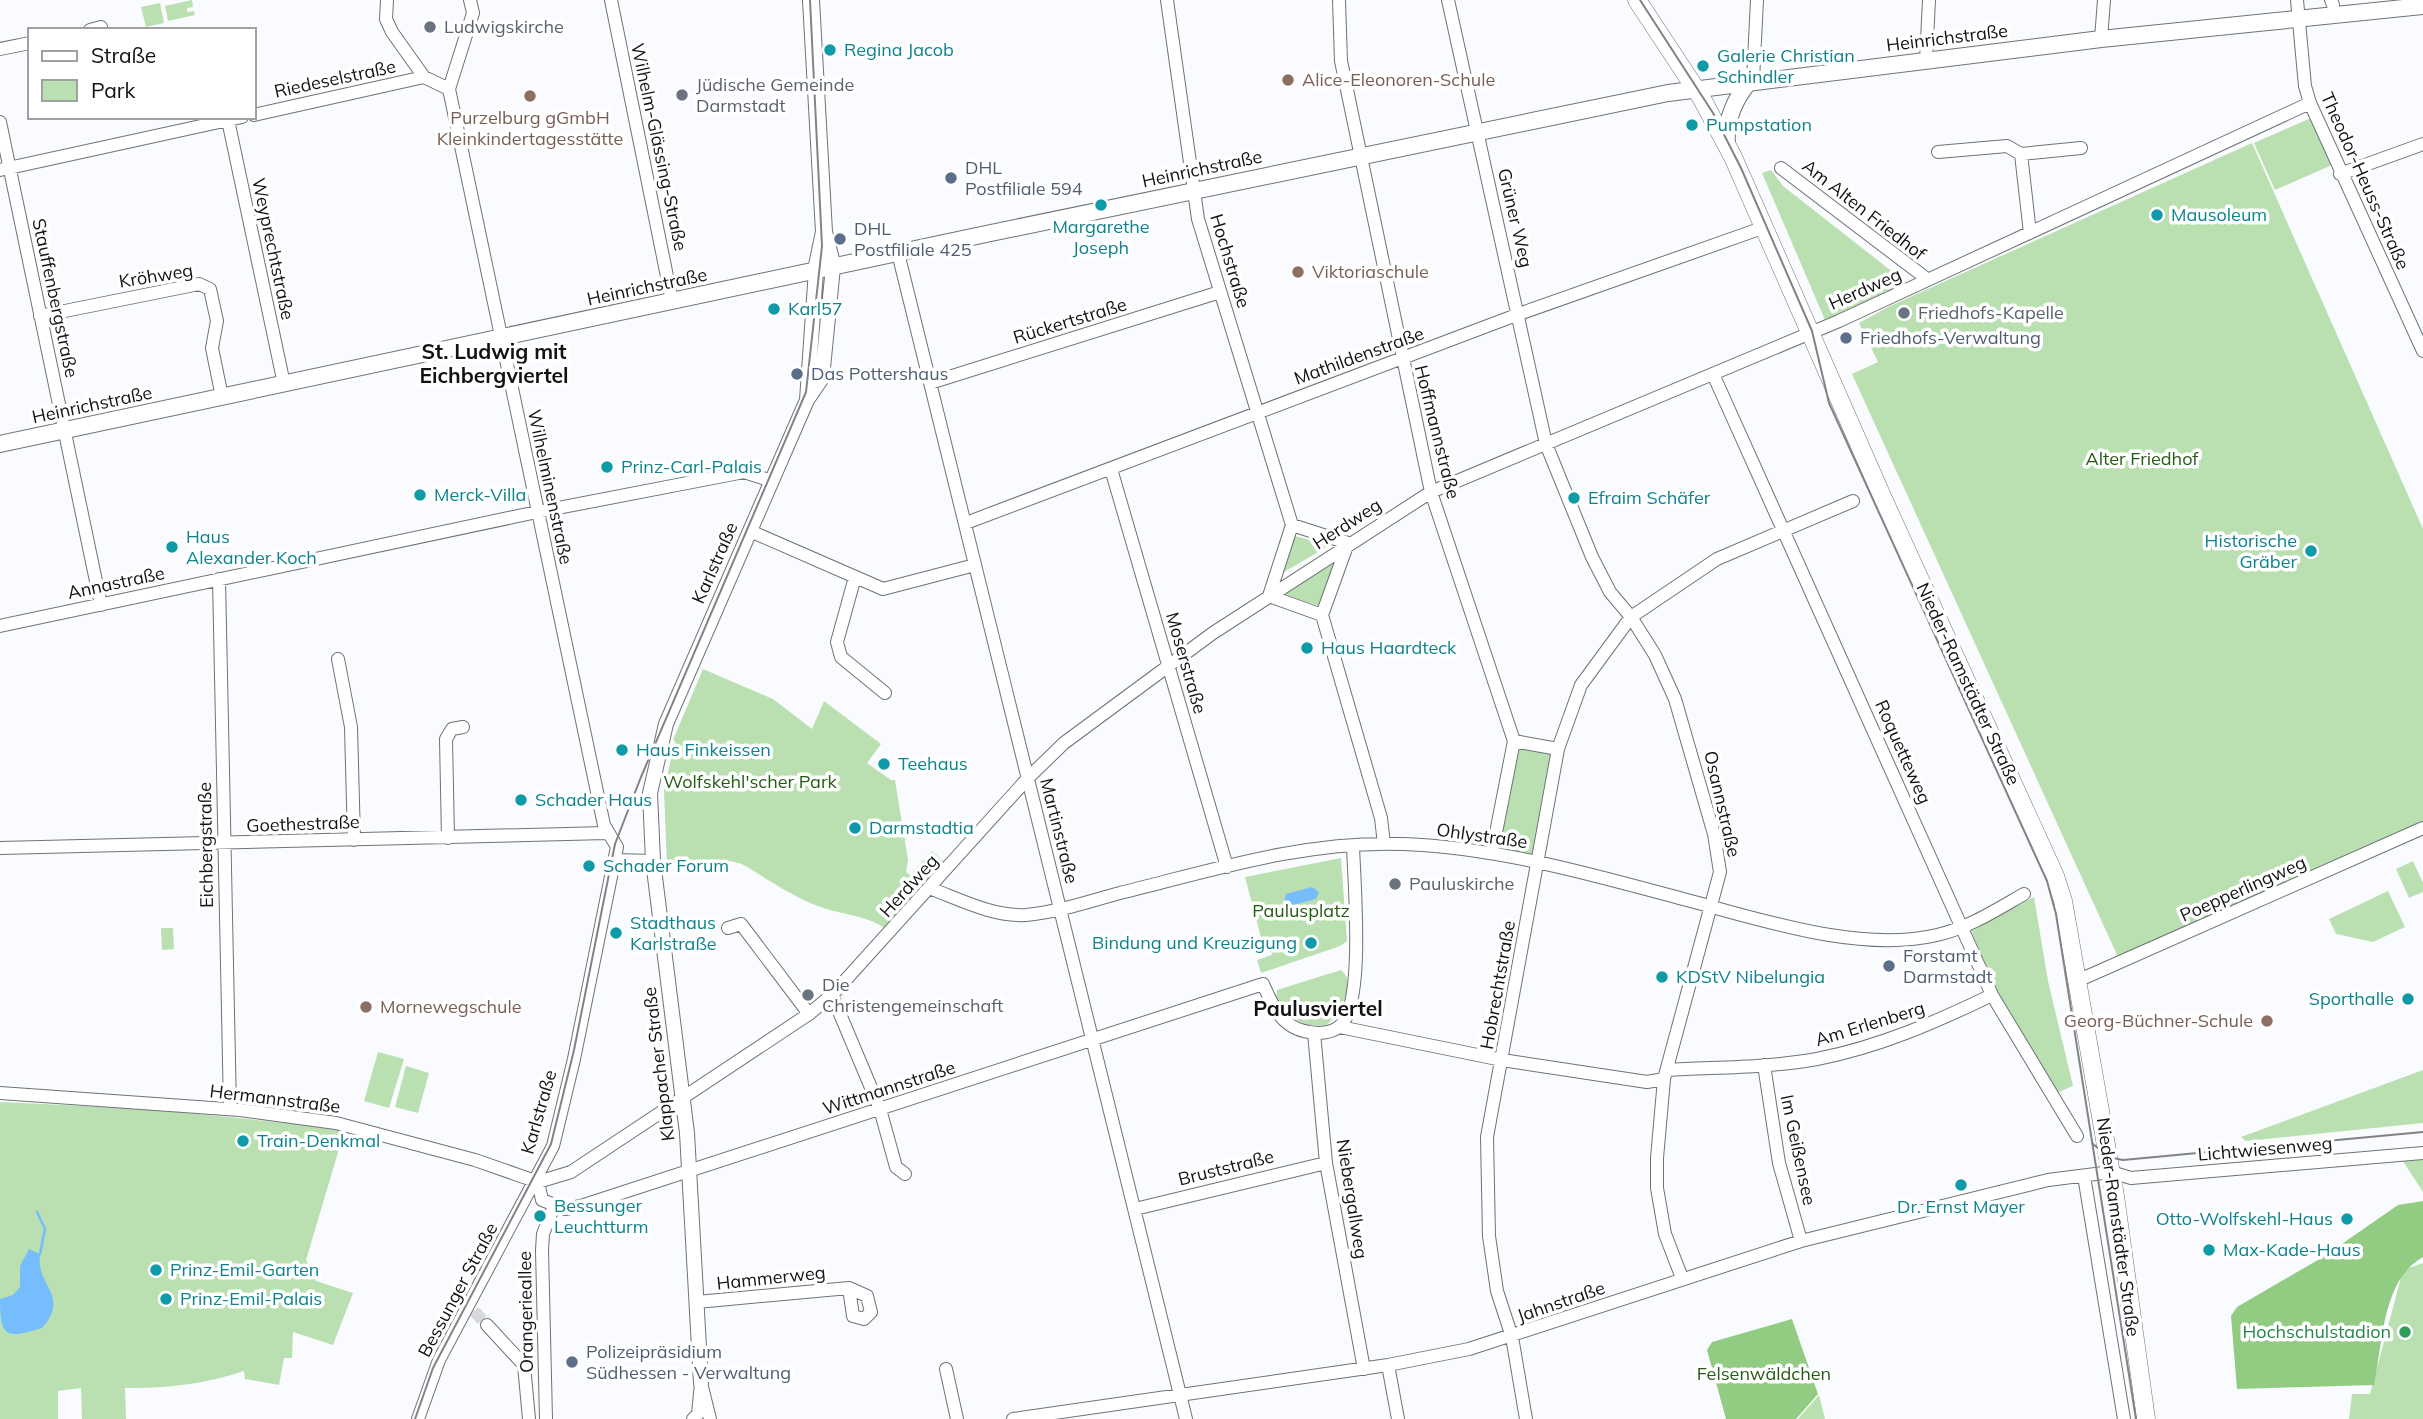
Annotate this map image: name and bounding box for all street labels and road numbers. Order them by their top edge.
street label: Heinrichstraße [1885,19,2009,56]
street label: Wilhelm-Glässing-Straße [626,41,693,253]
street label: Riedeselstraße [272,54,398,103]
street label: Theodor-Heuss-Straße [2316,89,2415,273]
street label: Heinrichstraße [1140,145,1264,192]
street label: Am Alten Friedhof [1798,154,1931,266]
street label: Grüner Weg [1493,166,1538,270]
street label: Weyprechtstraße [247,176,300,322]
street label: Hochstraße [1205,211,1256,311]
street label: Stauffenbergstraße [27,216,84,380]
street label: Kröhweg [117,258,195,293]
street label: Herdweg [1825,262,1905,315]
street label: Heinrichstraße [585,263,709,310]
street label: Rückertstraße [1010,292,1129,349]
street label: Mathildenstraße [1291,321,1427,390]
street label: Hoffmannstraße [1410,363,1465,501]
street label: Heinrichstraße [30,381,154,428]
street label: Wilhelminenstraße [523,407,578,566]
street label: Herdweg [1308,493,1385,554]
street label: Karlstraße [686,519,743,607]
street label: Annastraße [65,561,167,604]
street label: Nieder-Ramstädter Straße [1911,579,2026,789]
street label: Moserstraße [1161,609,1212,716]
street label: Roquetteweg [1870,696,1937,807]
street label: Osannstraße [1699,749,1746,859]
street label: Martinstraße [1035,776,1084,886]
street label: Eichbergstraße [193,782,218,908]
street label: Goethestraße [246,810,360,837]
street label: Ohlystraße [1435,818,1529,853]
street label: Herdweg [874,849,943,922]
street label: Poepperlingweg [2176,850,2309,927]
street label: Hobrechtstraße [1475,919,1520,1051]
street label: Klappacher Straße [638,986,679,1143]
street label: Am Erlenberg [1812,996,1927,1051]
street label: Wittmannstraße [820,1055,958,1120]
street label: Karlstraße [516,1067,562,1157]
street label: Hermannstraße [208,1079,342,1118]
street label: Im Geißensee [1776,1092,1821,1207]
street label: Nieder-Ramstädter Straße [2092,1116,2145,1338]
street label: Lichtwiesenweg [2197,1131,2333,1166]
street label: Niebergallweg [1332,1137,1373,1260]
street label: Bruststraße [1176,1145,1276,1191]
street label: Bessunger Straße [413,1219,503,1361]
street label: Orangerieallee [513,1251,538,1373]
street label: Hammerweg [715,1260,826,1295]
street label: Jahnstraße [1514,1276,1608,1327]

